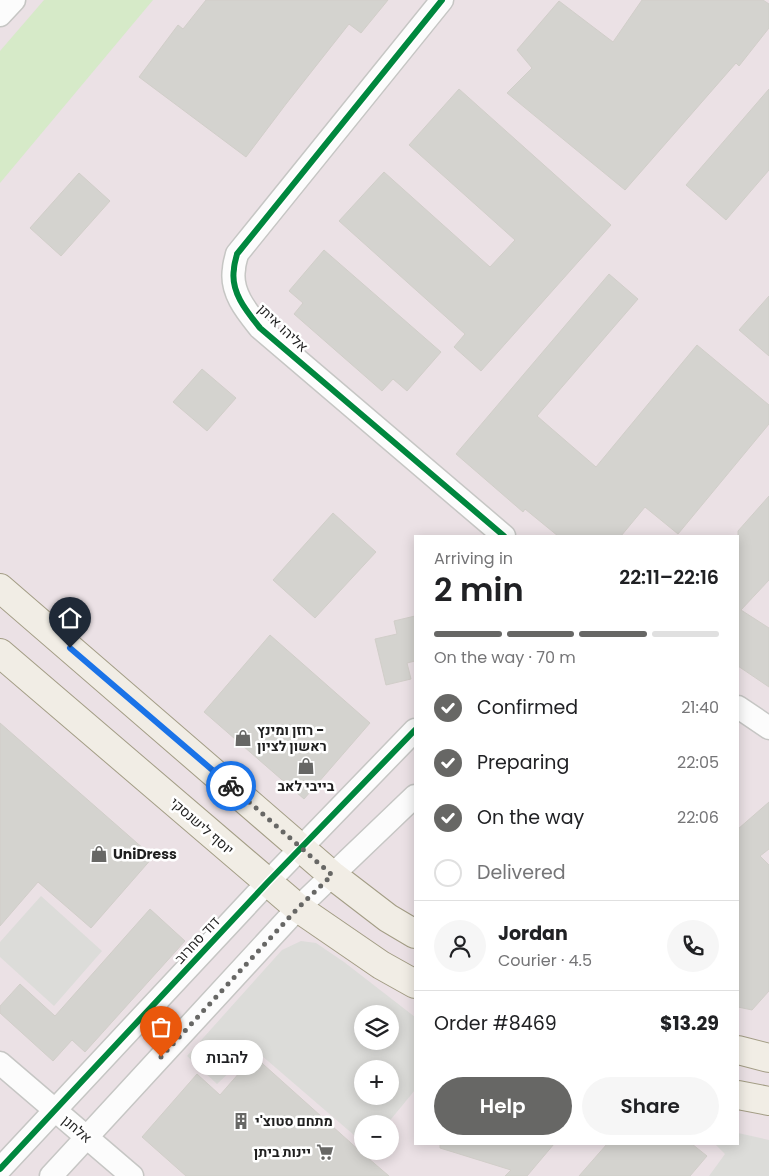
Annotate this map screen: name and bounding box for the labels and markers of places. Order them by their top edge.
pin [49,597,91,648]
place label: רוזן ומינץ - ראשון לציון [257,720,327,756]
shop icon: רוזן ומינץ - ראשון לציון [233,728,253,748]
shop icon: בייבי לאב [296,756,316,776]
place label: בייבי לאב [278,776,335,796]
shop icon: UniDress [89,844,109,864]
place label: UniDress [113,844,177,864]
pin [140,1006,182,1057]
callout: להבות [191,1040,264,1074]
building icon: מתחם סטוצ'י [231,1111,251,1131]
place label: מתחם סטוצ'י [255,1111,333,1131]
place label: יינות ביתן [254,1142,311,1162]
supermarket icon: יינות ביתן [315,1142,335,1162]

